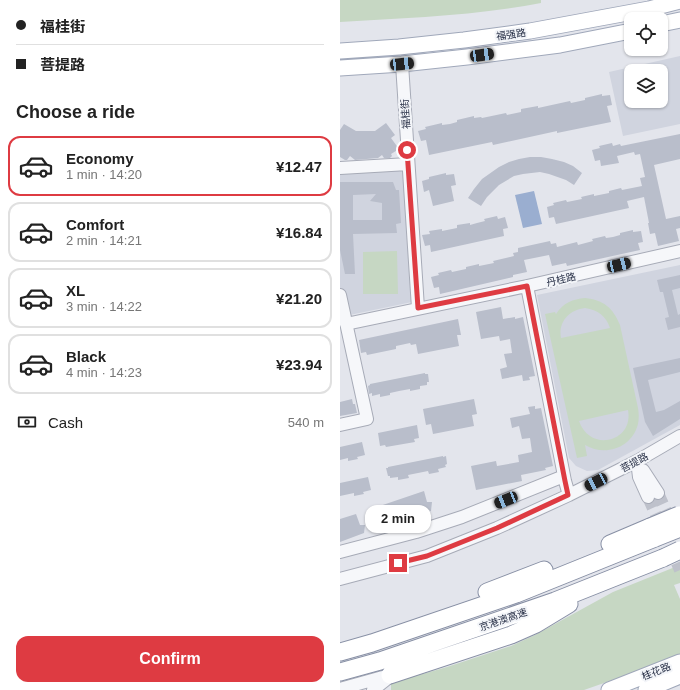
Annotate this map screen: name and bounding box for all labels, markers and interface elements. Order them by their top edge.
map controls [624,12,668,108]
button: locate [624,12,668,56]
text: 福桂街 [40,18,85,35]
street label: 福强路 [495,27,527,42]
car [469,47,495,63]
text: 菩提路 [40,56,85,73]
car [389,57,415,71]
button: layers [624,64,668,108]
street label: 福桂街 [399,99,412,129]
text: Choose a ride [16,102,135,122]
route start [398,141,416,159]
icon: car [18,148,54,184]
text: Economy [66,150,134,167]
text: ¥12.47 [276,158,322,175]
text: 1 min · 14:20 [66,167,142,182]
icon: car [18,214,54,250]
text: Comfort [66,216,124,233]
text: ¥16.84 [276,224,322,241]
text: 2 min · 14:21 [66,233,142,248]
car [606,256,632,274]
street label: 丹桂路 [545,271,577,288]
icon: car [18,280,54,316]
text: XL [66,282,85,299]
text: ¥21.20 [276,290,322,307]
text: 3 min · 14:22 [66,299,142,314]
icon: car [18,346,54,382]
text: Black [66,348,106,365]
text: ¥23.94 [276,356,322,373]
text: 4 min · 14:23 [66,365,142,380]
icon: cash [16,411,38,433]
text: Cash [48,414,83,431]
text: 540 m [288,415,324,430]
street label: 菩提路 [618,451,650,474]
car [583,471,609,493]
car [493,490,519,510]
callout: 2 min [365,505,431,533]
text: 2 min [381,511,415,526]
route end [389,554,407,572]
street label: 京港澳高速 [478,606,529,633]
button: Confirm [16,636,324,682]
street label: 桂花路 [640,661,672,682]

